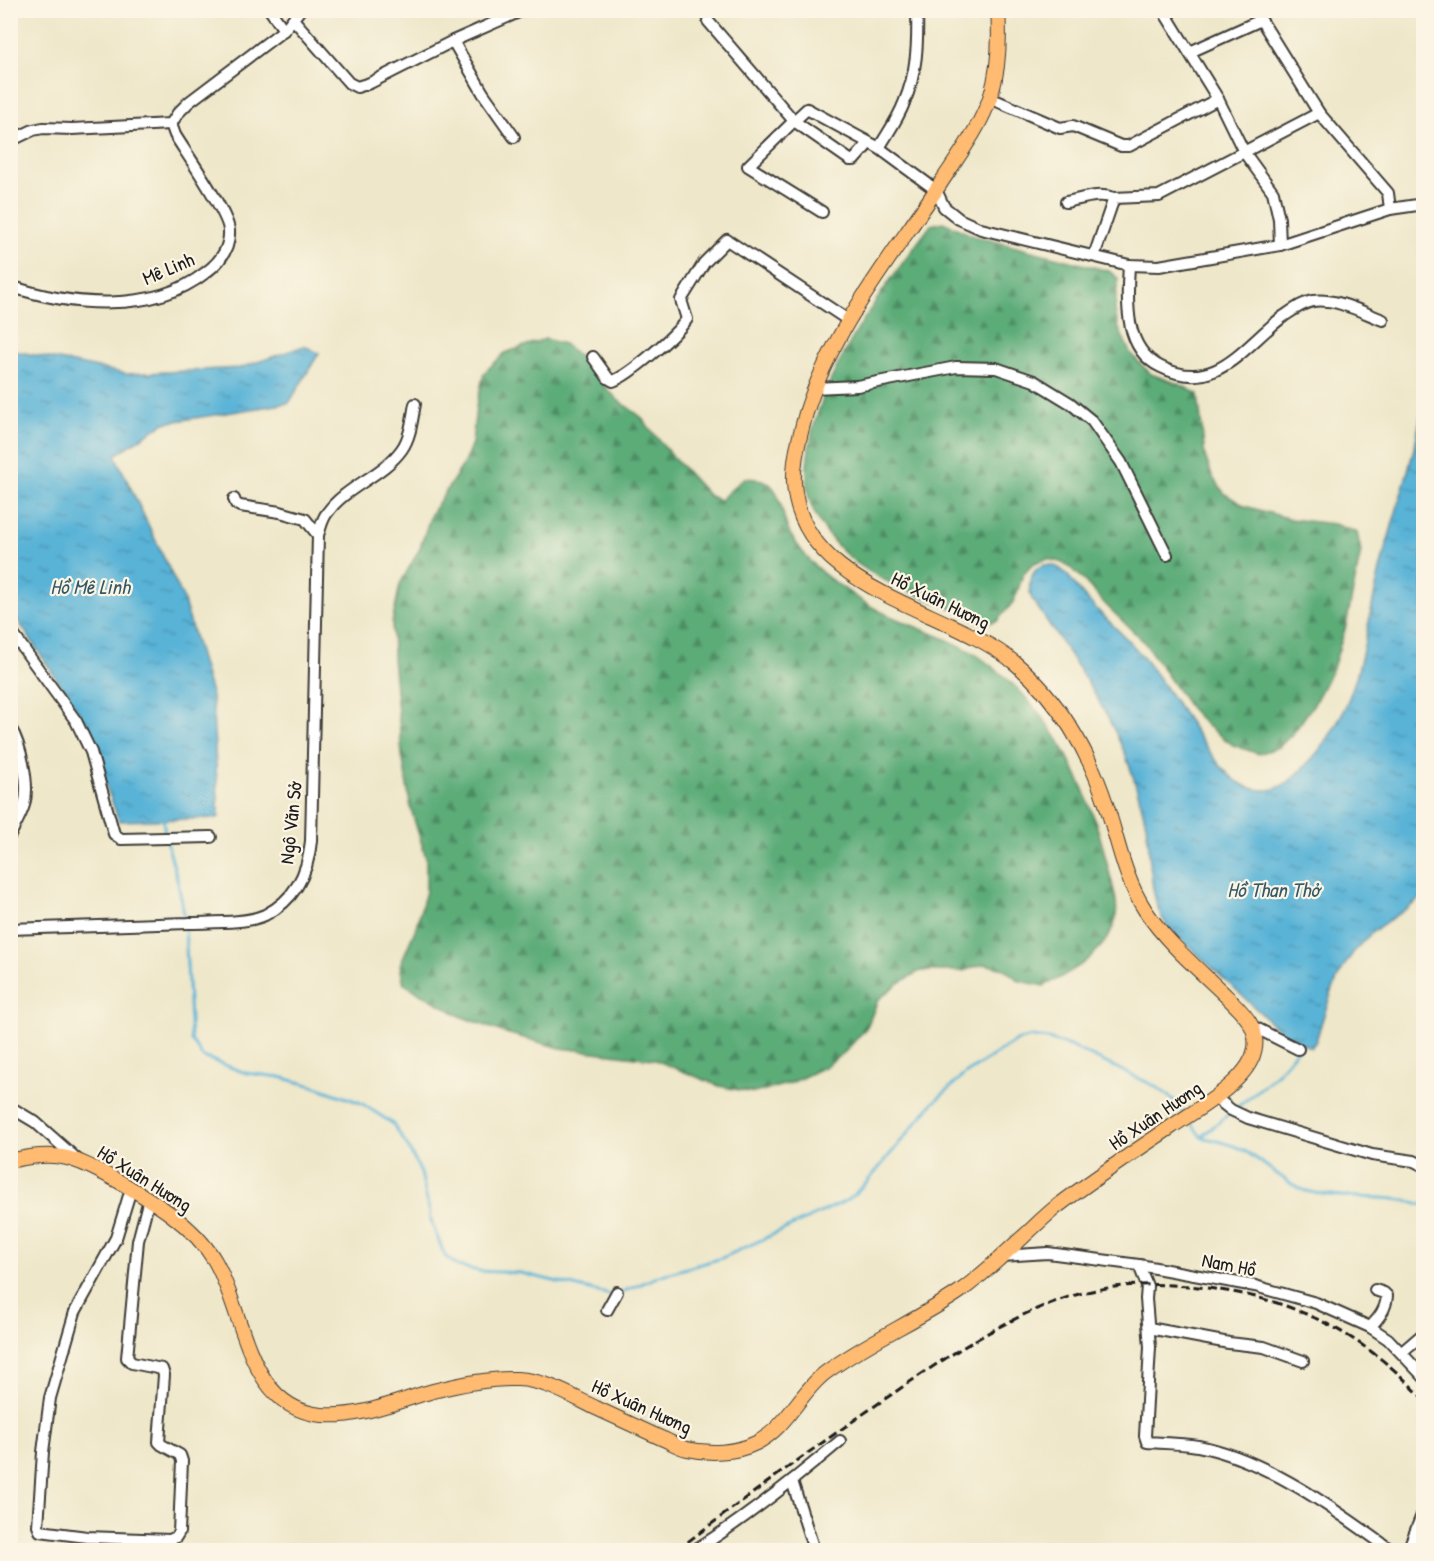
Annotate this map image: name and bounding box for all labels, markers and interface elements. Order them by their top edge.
street label: Mê Linh [138,245,198,291]
street label: Hồ Xuân Hương [887,564,995,636]
water label: Hồ Mê Linh [50,572,131,601]
street label: Ngô Văn Sở [272,780,308,865]
water label: Hồ Than Thở [1227,875,1322,904]
street label: Hồ Xuân Hương [1103,1074,1207,1156]
street label: Hồ Xuân Hương [93,1138,198,1218]
street label: Nam Hồ [1200,1246,1258,1282]
street label: Hồ Xuân Hương [588,1372,696,1440]

